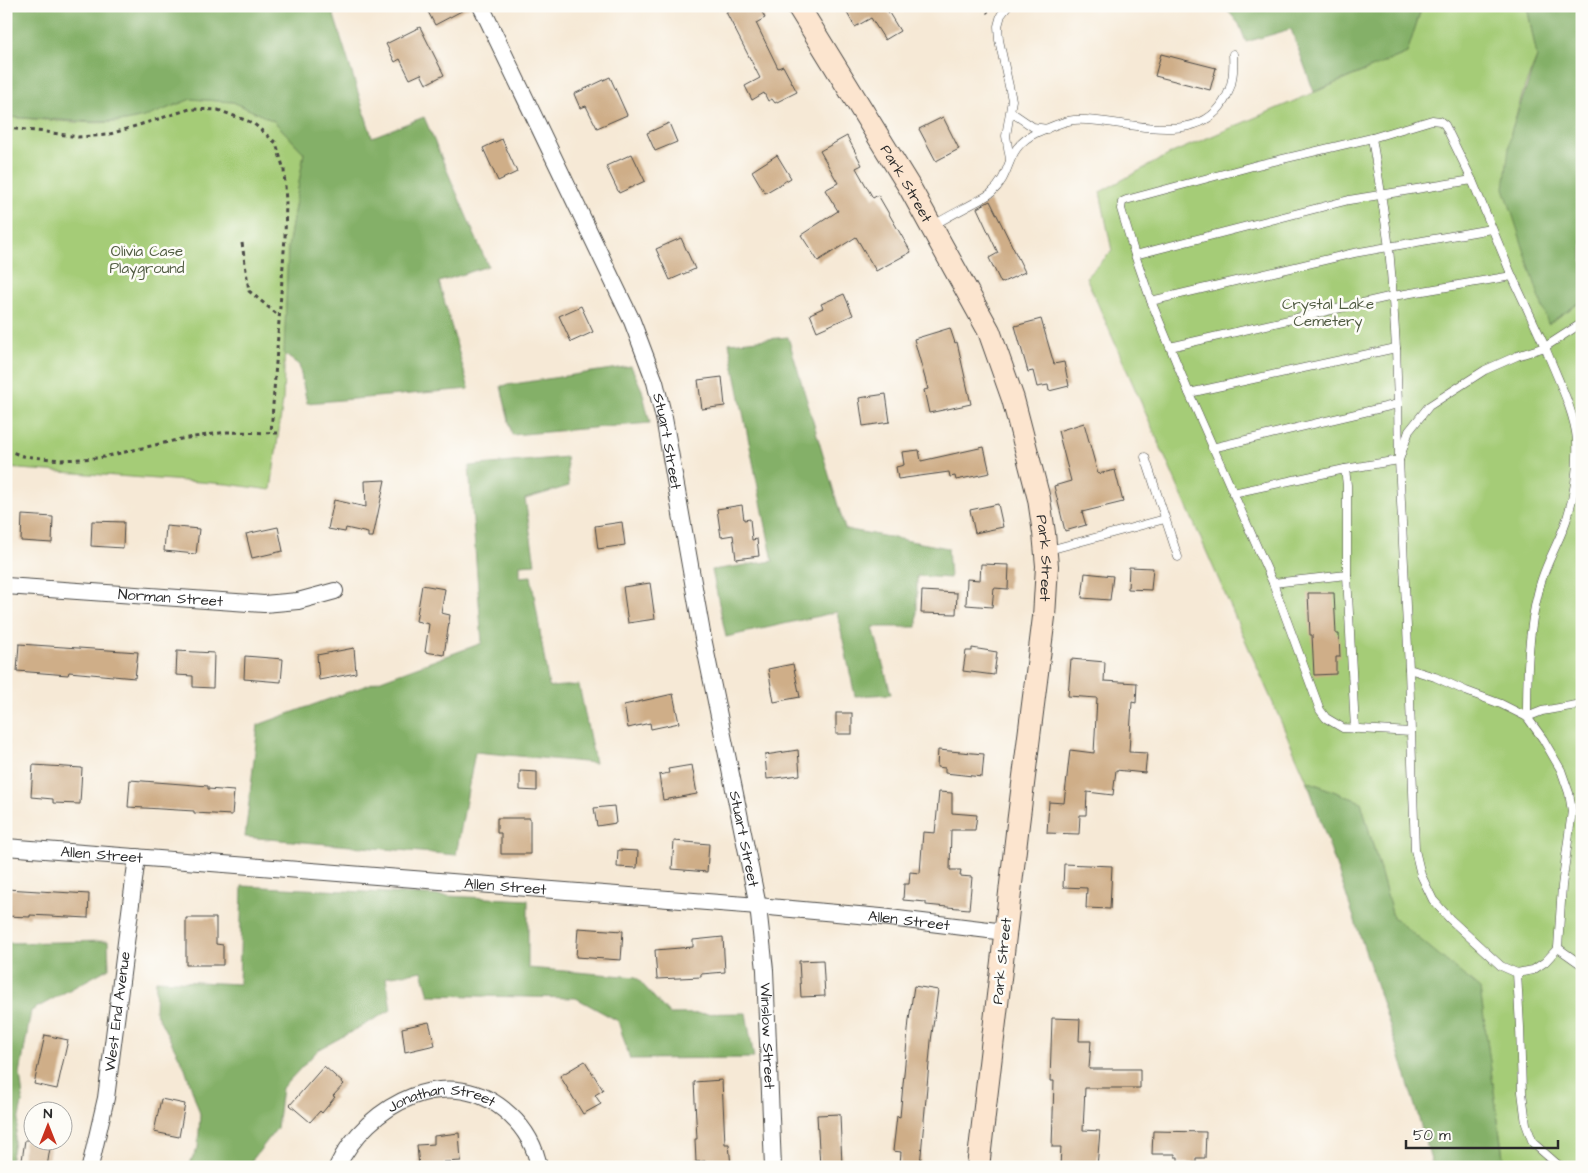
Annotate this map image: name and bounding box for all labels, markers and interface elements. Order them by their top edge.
street label: Park Street [875,141,937,226]
park label: Olivia Case Playground [109,241,185,280]
park label: Crystal Lake Cemetery [1282,294,1374,333]
street label: Stuart Street [648,391,687,491]
street label: Park Street [1031,513,1058,602]
street label: Norman Street [117,583,224,612]
street label: Stuart Street [724,789,764,889]
street label: Allen Street [60,841,144,868]
street label: Allen Street [464,873,547,900]
street label: Allen Street [867,905,951,936]
street label: Park Street [987,917,1017,1005]
street label: West End Avenue [99,950,135,1073]
street label: Winslow Street [755,982,780,1090]
street label: Jonathan Street [383,1079,500,1118]
north arrow [22,1100,72,1150]
text: N [44,1104,53,1124]
scale bar [1406,1118,1558,1150]
text: 50 m [1413,1125,1451,1146]

